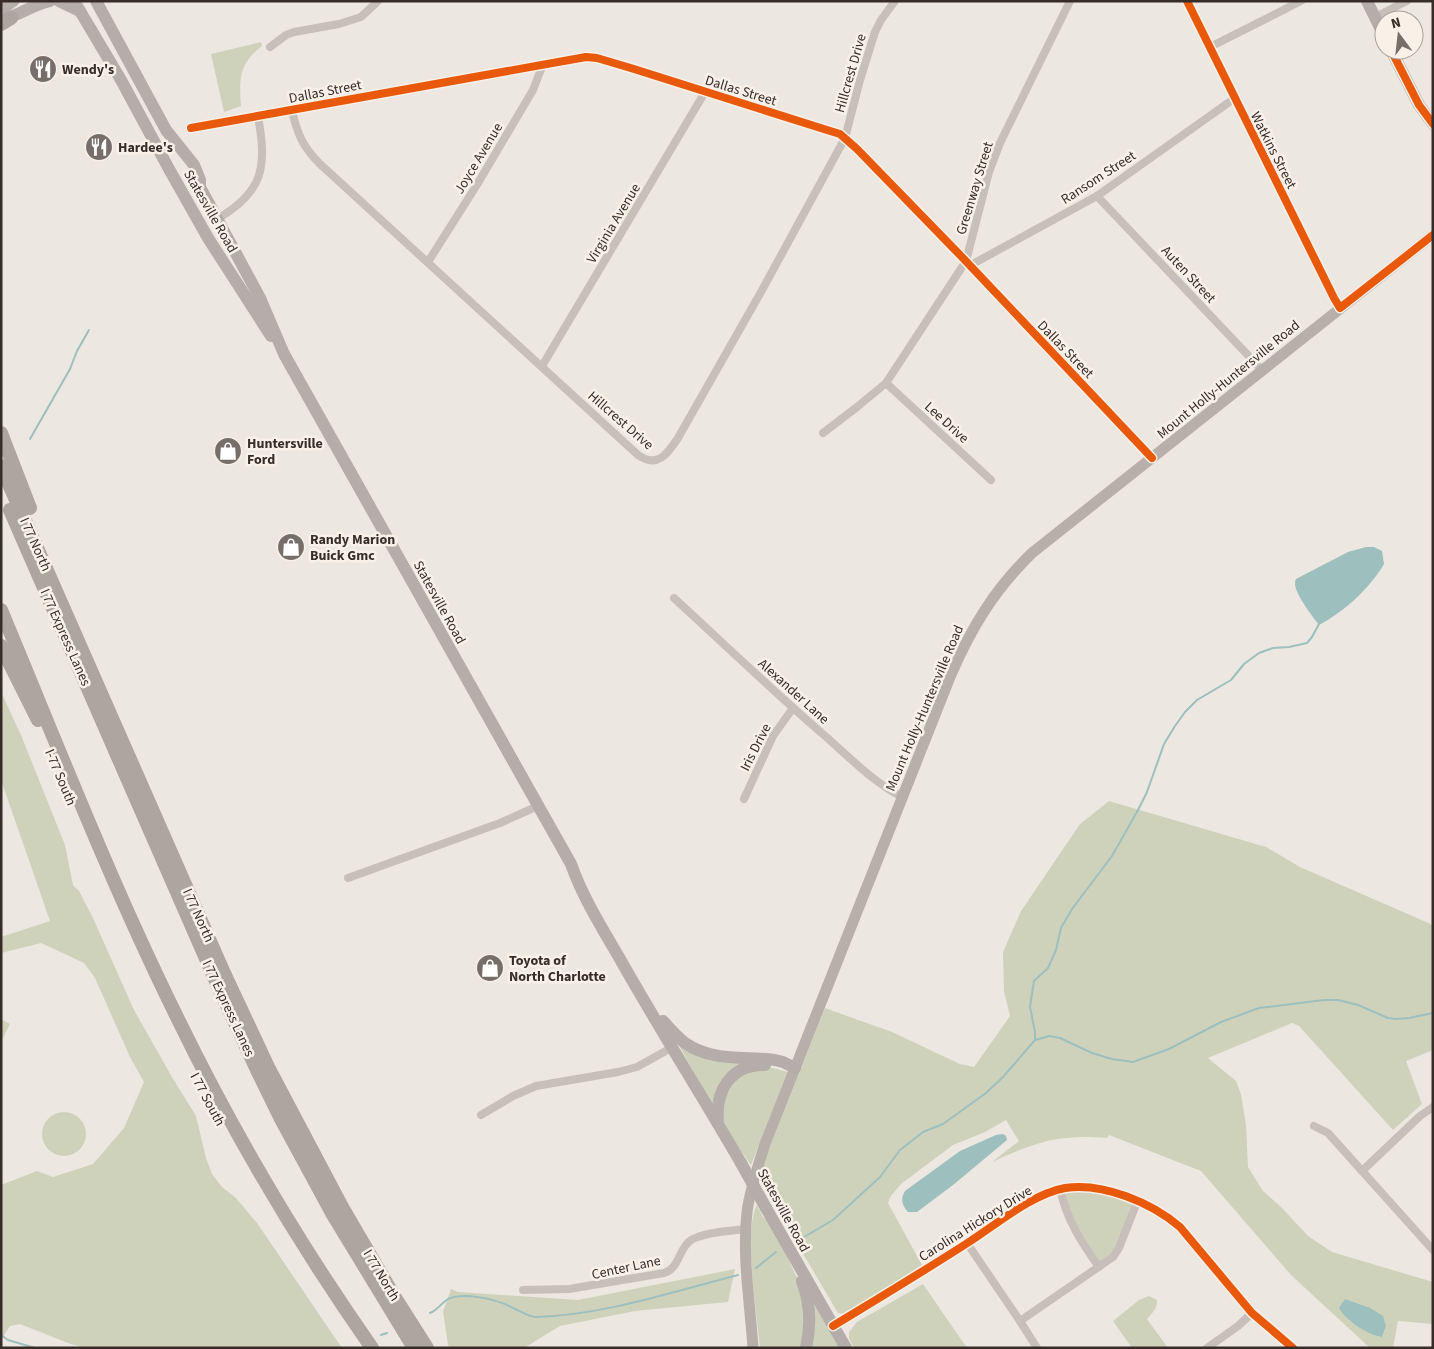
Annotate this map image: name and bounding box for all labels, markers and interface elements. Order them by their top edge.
north arrow [1374,10,1424,60]
text: N [1389,13,1403,34]
street label: Hillcrest Drive [830,31,872,115]
restaurant icon: Wendy's [28,54,58,84]
place label: Wendy's [62,60,114,80]
street label: Dallas Street [703,71,779,111]
street label: Dallas Street [287,75,363,109]
street label: Watkins Street [1245,108,1301,193]
street label: Joyce Avenue [450,119,508,198]
restaurant icon: Hardee's [84,132,114,162]
place label: Hardee's [118,138,173,158]
street label: Greenway Street [951,139,999,237]
street label: Ransom Street [1057,146,1140,210]
street label: Statesville Road [178,166,242,257]
street label: Virginia Avenue [582,180,646,267]
street label: Auten Street [1156,241,1220,308]
street label: Dallas Street [1033,316,1098,383]
street label: Mount Holly-Huntersville Road [1153,316,1304,444]
street label: Hillcrest Drive [583,387,658,455]
street label: Lee Drive [920,397,973,448]
place label: Huntersville Ford [247,434,323,470]
shop icon: Huntersville Ford [213,436,243,466]
street label: I 77 North [14,514,56,575]
place label: Randy Marion Buick Gmc [310,530,395,566]
shop icon: Randy Marion Buick Gmc [276,532,306,562]
street label: Statesville Road [408,557,470,648]
street label: I 77 Express Lanes [35,586,96,689]
street label: Mount Holly-Huntersville Road [881,622,969,795]
street label: Alexander Lane [753,654,833,729]
street label: Iris Drive [735,720,776,775]
street label: I-77 South [39,746,81,809]
street label: I 77 North [177,885,219,946]
place label: Toyota of North Charlotte [509,951,606,987]
shop icon: Toyota of North Charlotte [475,953,505,983]
street label: I 77 Express Lanes [197,957,259,1060]
street label: I 77 South [185,1069,230,1130]
street label: Statesville Road [752,1165,814,1256]
street label: Carolina Hickory Drive [915,1181,1036,1267]
street label: I 77 North [358,1246,404,1305]
street label: Center Lane [590,1251,663,1285]

